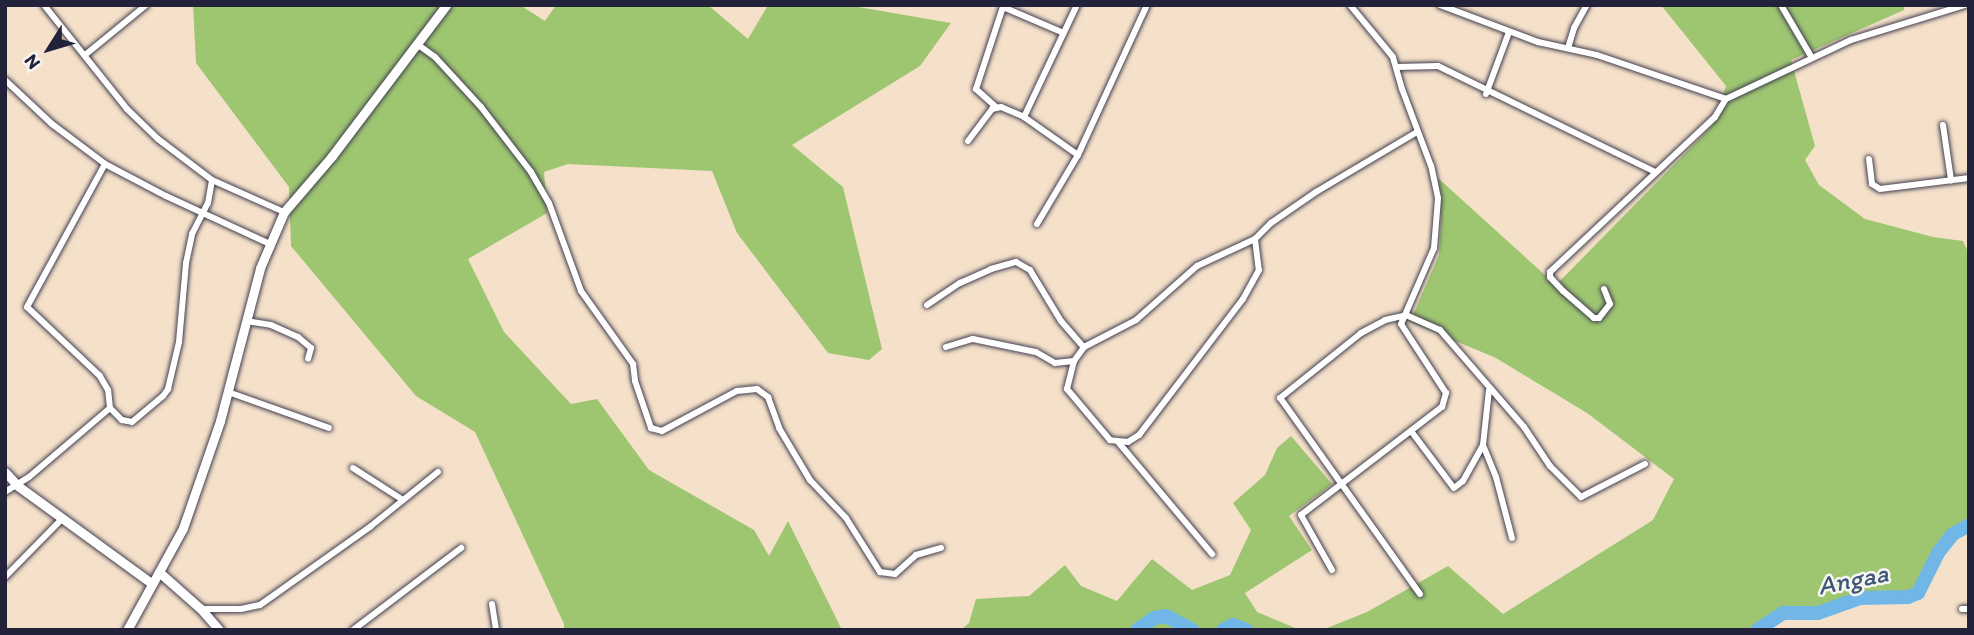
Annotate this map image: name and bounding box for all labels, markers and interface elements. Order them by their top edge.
north arrow [14,14,84,84]
text: N [19,50,45,74]
water label: Angaa [1815,558,1891,602]

